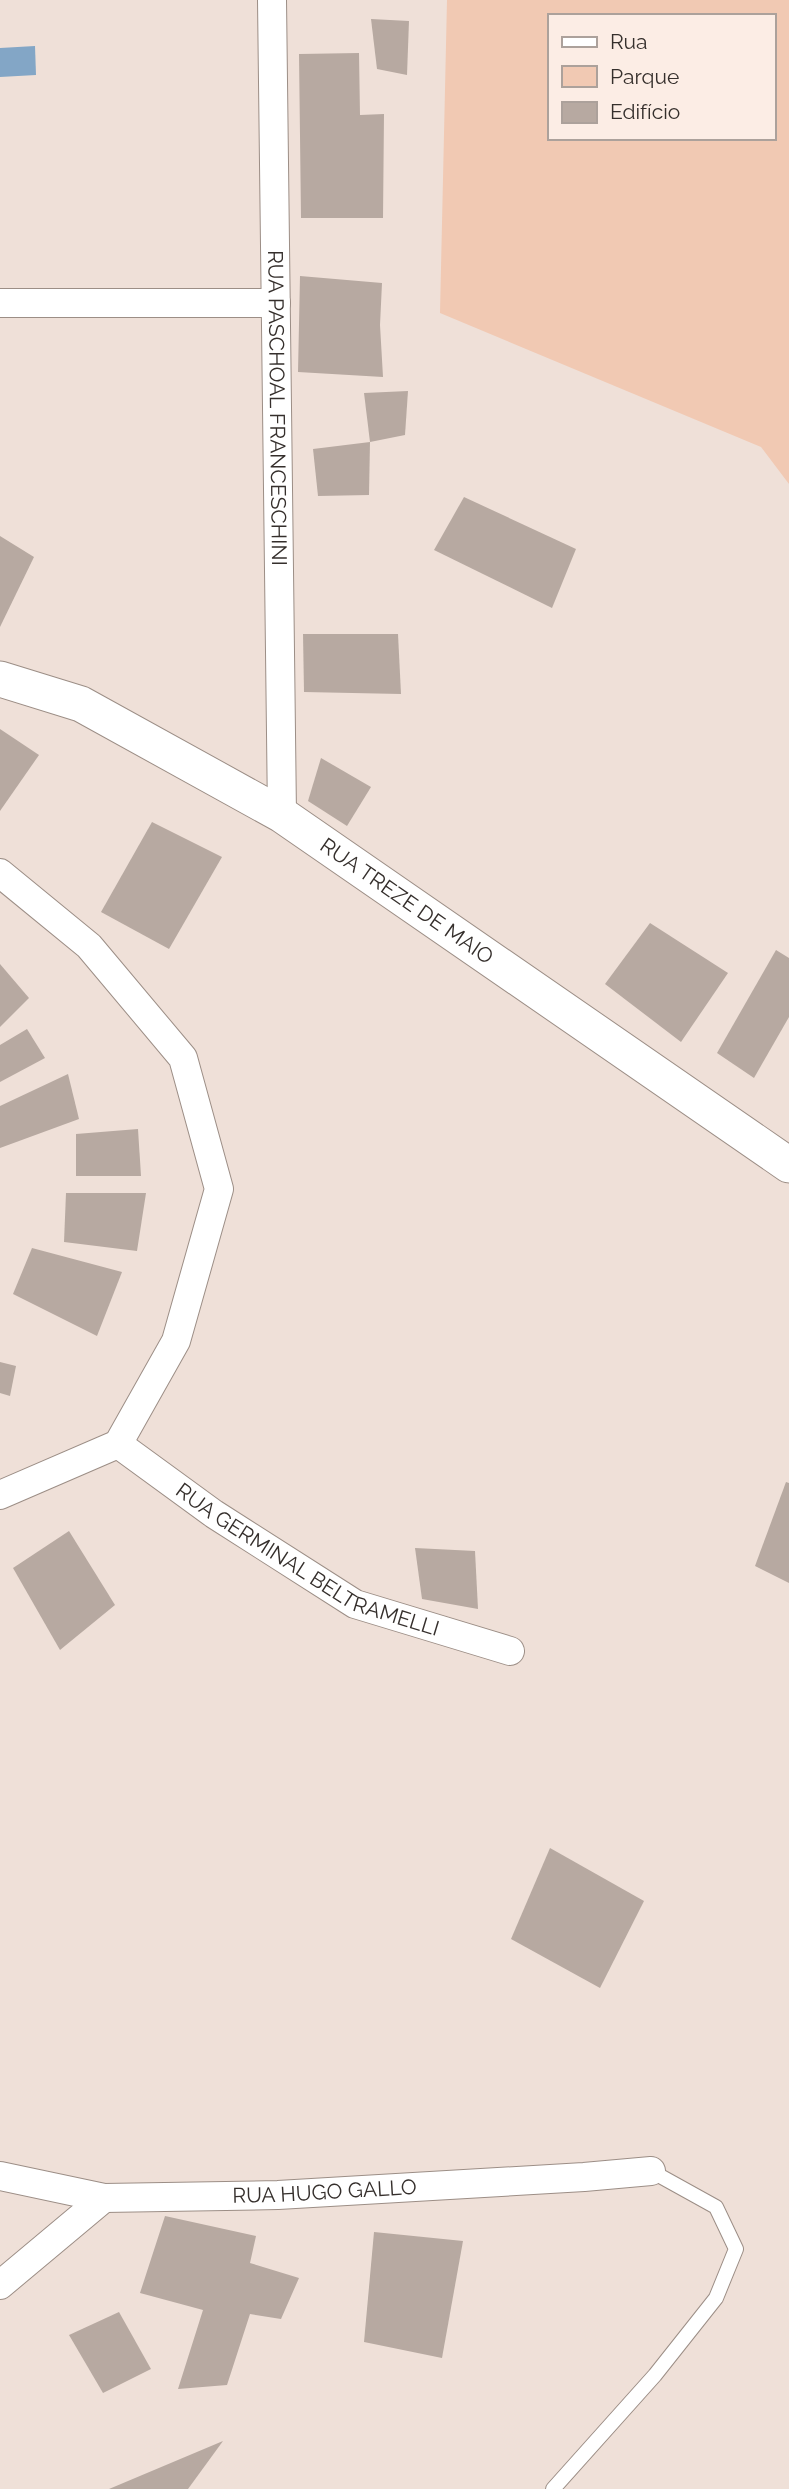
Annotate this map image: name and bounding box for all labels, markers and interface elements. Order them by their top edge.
legend [548,14,775,140]
text: Rua [610,29,647,54]
text: Parque [610,64,679,89]
text: Edifício [610,99,680,124]
street label: RUA PASCHOAL FRANCESCHINI [263,250,292,566]
street label: RUA TREZE DE MAIO [316,832,498,969]
street label: RUA GERMINAL BELTRAMELLI [171,1477,442,1641]
street label: RUA HUGO GALLO [232,2174,417,2208]

